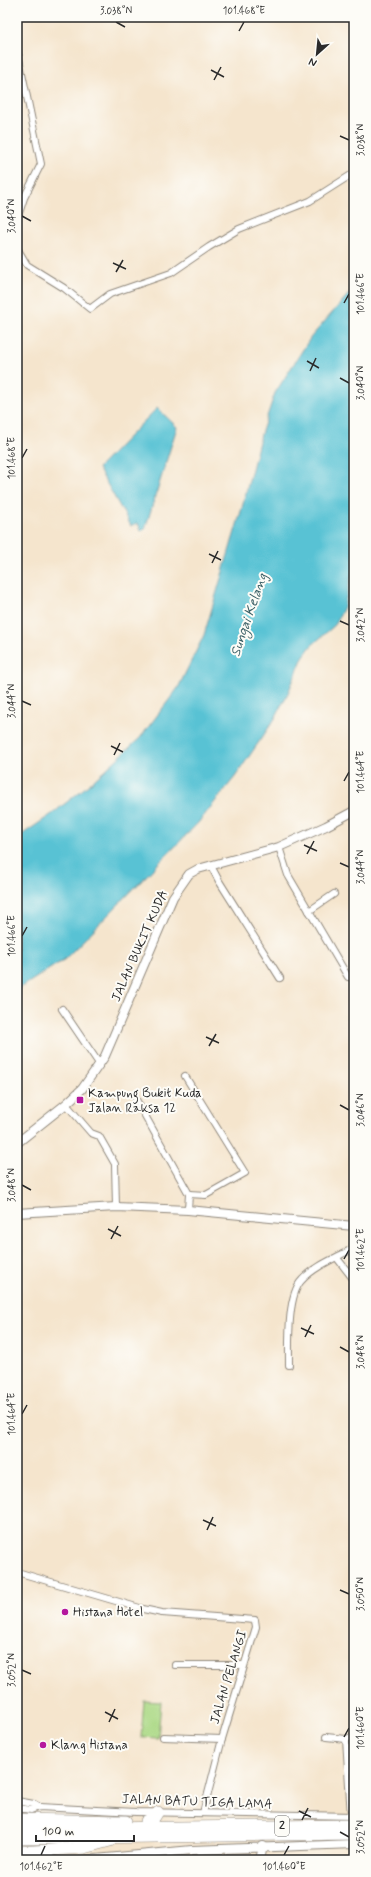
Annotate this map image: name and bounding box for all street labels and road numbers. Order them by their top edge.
street label: JALAN BUKIT KUDA [108,887,172,1005]
street label: JALAN PELANGI [207,1627,252,1726]
street label: JALAN BATU TIGA LAMA [121,1791,273,1813]
road number: 2 [275,1816,289,1836]

